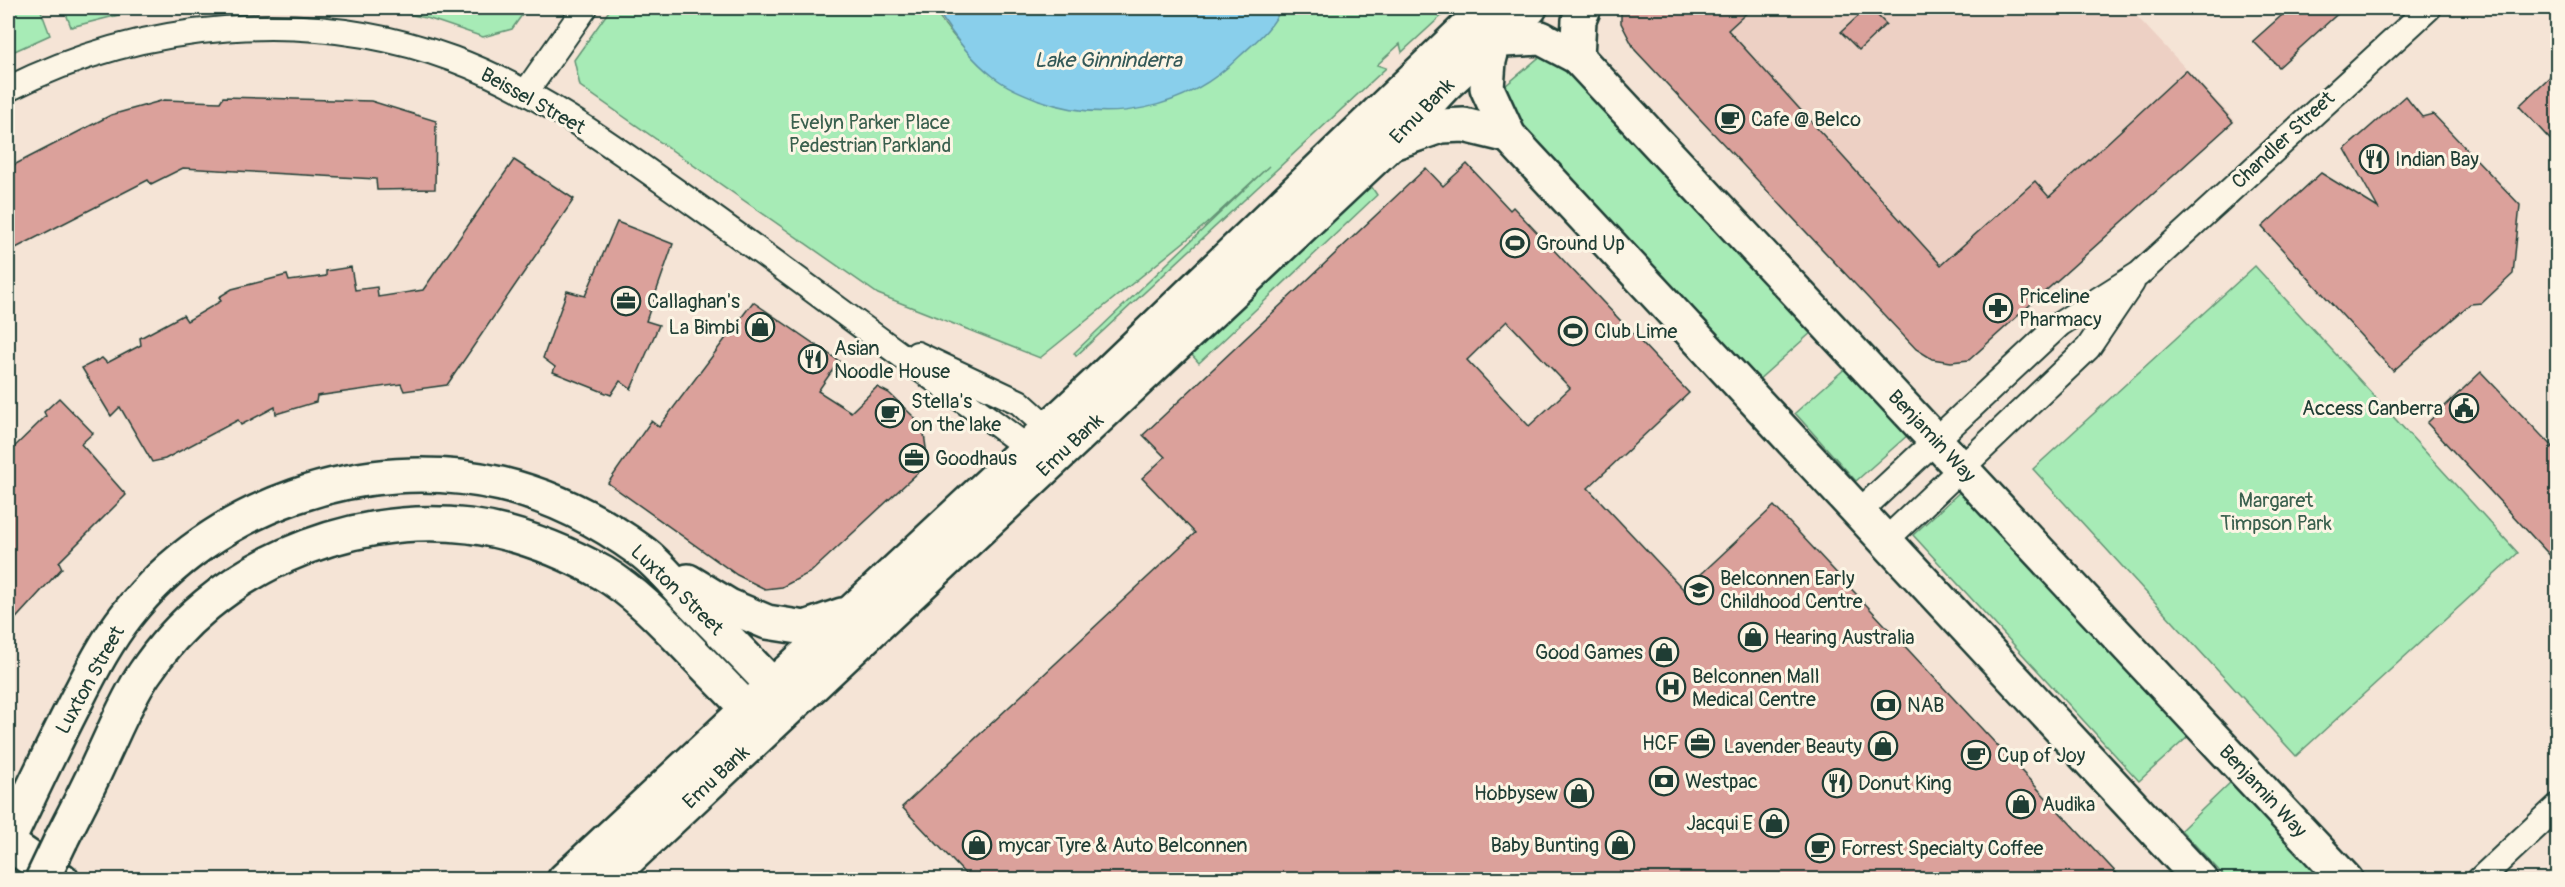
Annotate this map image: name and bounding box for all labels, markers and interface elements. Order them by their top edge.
water label: Lake Ginninderra [1034,47,1183,74]
street label: Beissel Street [476,62,591,140]
street label: Emu Bank [1384,72,1460,149]
street label: Chandler Street [2226,85,2340,194]
cafe icon: Cafe @ Belco [1714,103,1746,135]
place label: Cafe @ Belco [1751,107,1861,132]
park label: Evelyn Parker Place Pedestrian Parkland [789,110,951,158]
restaurant icon: Indian Bay [2358,143,2390,175]
place label: Indian Bay [2395,147,2479,172]
sports icon: Ground Up [1499,227,1531,259]
place label: Ground Up [1536,231,1625,256]
place label: Priceline Pharmacy [2019,284,2102,332]
office icon: Callaghan's [610,285,642,317]
place label: Callaghan's [647,289,740,314]
pharmacy icon: Priceline Pharmacy [1982,292,2014,324]
shop icon: La Bimbi [744,311,776,343]
place label: La Bimbi [669,315,739,340]
sports icon: Club Lime [1557,315,1589,347]
place label: Club Lime [1594,319,1677,344]
place label: Asian Noodle House [834,336,950,384]
restaurant icon: Asian Noodle House [797,343,829,375]
street label: Benjamin Way [1883,384,1982,488]
place label: Stella's on the lake [911,389,1001,437]
public building icon: Access Canberra [2448,392,2480,424]
place label: Access Canberra [2302,396,2443,421]
cafe icon: Stella's on the lake [874,397,906,429]
street label: Emu Bank [1031,407,1109,482]
office icon: Goodhaus [898,442,930,474]
place label: Goodhaus [935,446,1017,471]
park label: Margaret Timpson Park [2220,488,2332,536]
street label: Luxton Street [625,539,729,641]
place label: Belconnen Early Childhood Centre [1720,566,1863,614]
school or university icon: Belconnen Early Childhood Centre [1683,574,1715,606]
street label: Luxton Street [50,621,130,738]
shop icon: Hearing Australia [1737,621,1769,653]
place label: Hearing Australia [1774,625,1915,650]
shop icon: Good Games [1648,636,1680,668]
place label: Good Games [1535,640,1643,665]
place label: Belconnen Mall Medical Centre [1692,664,1820,712]
hospital icon: Belconnen Mall Medical Centre [1655,671,1687,703]
bank icon: NAB [1870,689,1902,721]
place label: NAB [1907,693,1944,718]
office icon: HCF [1684,727,1716,759]
shop icon: Lavender Beauty [1867,730,1899,762]
place label: HCF [1642,731,1679,756]
place label: Lavender Beauty [1724,734,1862,759]
street label: Emu Bank [677,739,755,814]
cafe icon: Cup of Joy [1960,739,1992,771]
street label: Benjamin Way [2214,739,2313,843]
place label: Cup of Joy [1997,743,2086,768]
bank icon: Westpac [1648,765,1680,797]
restaurant icon: Donut King [1821,767,1853,799]
place label: Westpac [1685,769,1758,794]
place label: Donut King [1858,771,1952,796]
shop icon: Hobbysew [1563,777,1595,809]
place label: Hobbysew [1474,781,1558,806]
shop icon: Audika [2005,788,2037,820]
place label: Audika [2042,792,2095,817]
shop icon: Jacqui E [1758,807,1790,839]
place label: Jacqui E [1686,811,1753,836]
shop icon: mycar Tyre & Auto Belconnen [961,829,993,861]
shop icon: Baby Bunting [1604,829,1636,861]
cafe icon: Forrest Specialty Coffee [1804,832,1836,864]
place label: mycar Tyre & Auto Belconnen [998,833,1248,858]
place label: Baby Bunting [1490,833,1599,858]
place label: Forrest Specialty Coffee [1841,836,2044,861]

